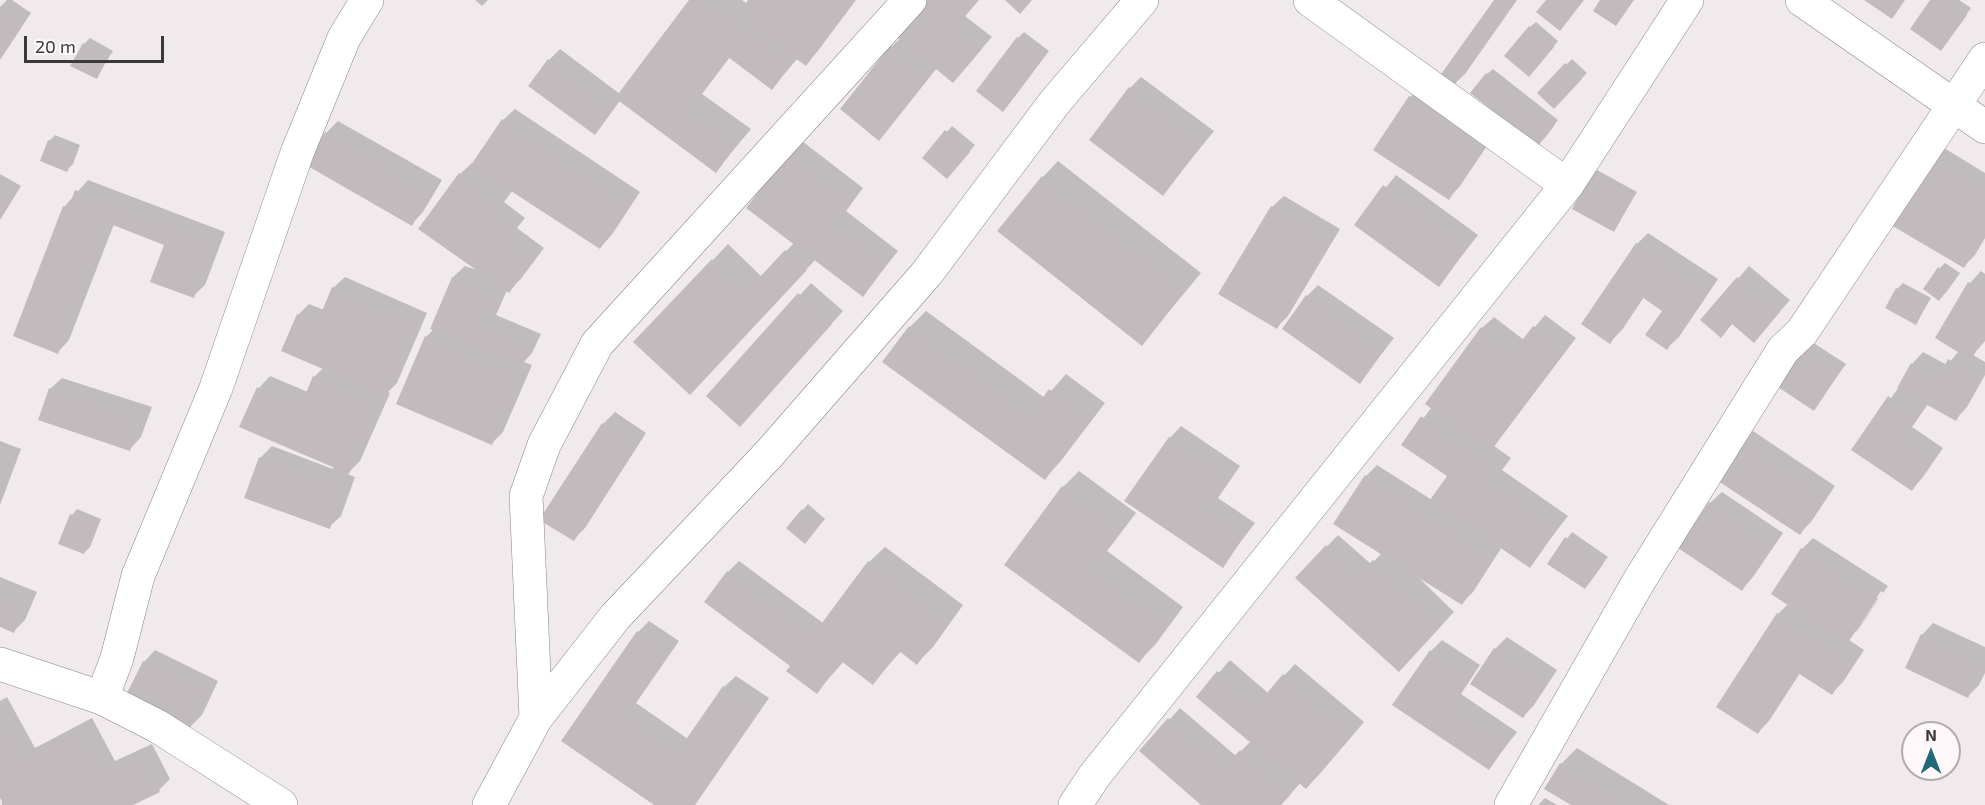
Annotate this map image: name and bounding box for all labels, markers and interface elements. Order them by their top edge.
scale bar [27,24,166,62]
text: 20 m [35,35,76,57]
north arrow [1901,721,1961,781]
text: N [1925,725,1937,744]

